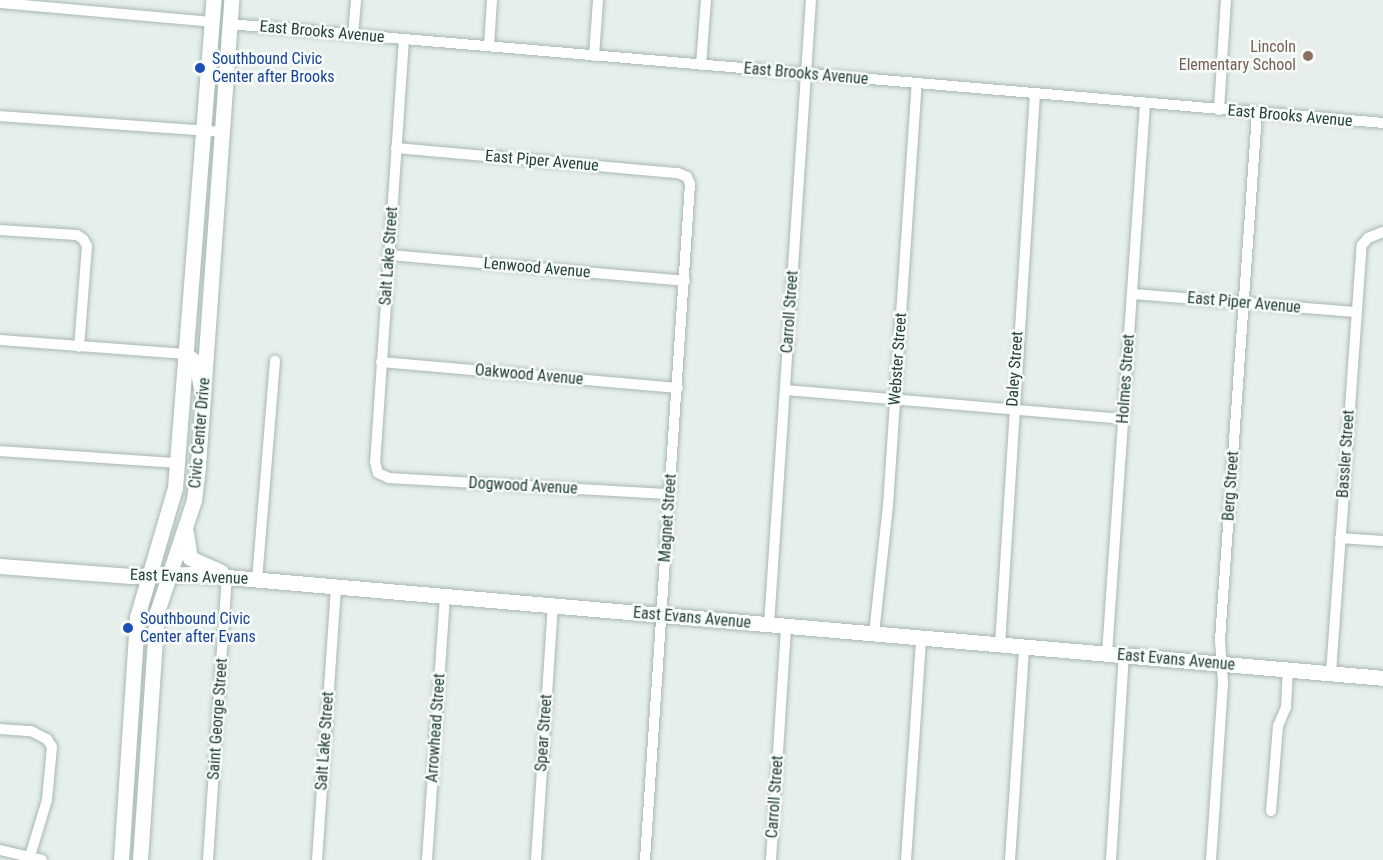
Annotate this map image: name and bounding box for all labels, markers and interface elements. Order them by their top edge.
street label: East Brooks Avenue [259,17,385,47]
place label: Lincoln Elementary School [1179,37,1296,75]
place label: Southbound Civic Center after Brooks [212,49,335,87]
marker: Lincoln Elementary School [1301,49,1315,63]
street label: East Brooks Avenue [743,59,869,89]
marker: Southbound Civic Center after Brooks [193,61,207,75]
street label: East Brooks Avenue [1227,101,1353,131]
street label: East Piper Avenue [484,146,600,176]
street label: Salt Lake Street [376,206,402,306]
street label: Lenwood Avenue [483,254,591,282]
street label: Carroll Street [778,270,802,354]
street label: East Piper Avenue [1186,288,1302,318]
street label: Webster Street [885,312,911,406]
street label: Daley Street [1003,331,1027,407]
street label: Holmes Street [1113,334,1139,424]
street label: Oakwood Avenue [474,361,584,389]
street label: Civic Center Drive [186,377,214,489]
street label: Bassler Street [1333,409,1359,499]
street label: Berg Street [1219,450,1243,522]
street label: Magnet Street [655,473,681,563]
street label: Dogwood Avenue [468,474,578,498]
street label: East Evans Avenue [130,565,248,589]
street label: East Evans Avenue [632,603,752,633]
place label: Southbound Civic Center after Evans [140,609,256,647]
marker: Southbound Civic Center after Evans [121,621,135,635]
street label: East Evans Avenue [1116,645,1236,675]
street label: Saint George Street [204,657,232,781]
street label: Arrowhead Street [423,673,449,783]
street label: Salt Lake Street [312,691,338,791]
street label: Spear Street [532,694,556,772]
street label: Carroll Street [763,755,787,839]

